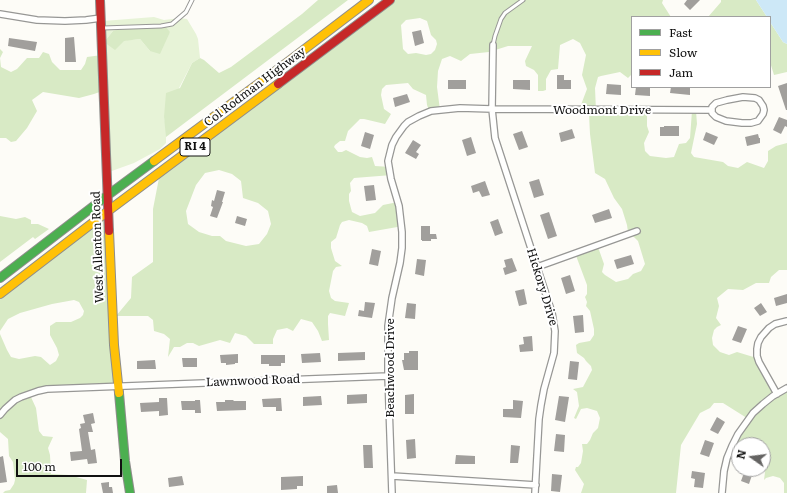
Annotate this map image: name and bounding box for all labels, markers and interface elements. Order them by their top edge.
legend [631,16,771,88]
text: Fast [669,23,692,41]
text: Slow [669,43,697,61]
street label: Col Rodman Highway [201,44,309,130]
text: Jam [669,63,693,81]
street label: Woodmont Drive [553,103,651,117]
road number: RI 4 [180,138,210,156]
street label: West Allenton Road [89,191,107,303]
street label: Hickory Drive [523,246,561,328]
street label: Beachwood Drive [383,318,397,418]
street label: Lawnwood Road [206,372,300,390]
north arrow [731,437,771,477]
text: N [731,448,749,461]
scale bar [18,451,124,477]
text: 100 m [23,457,56,475]

